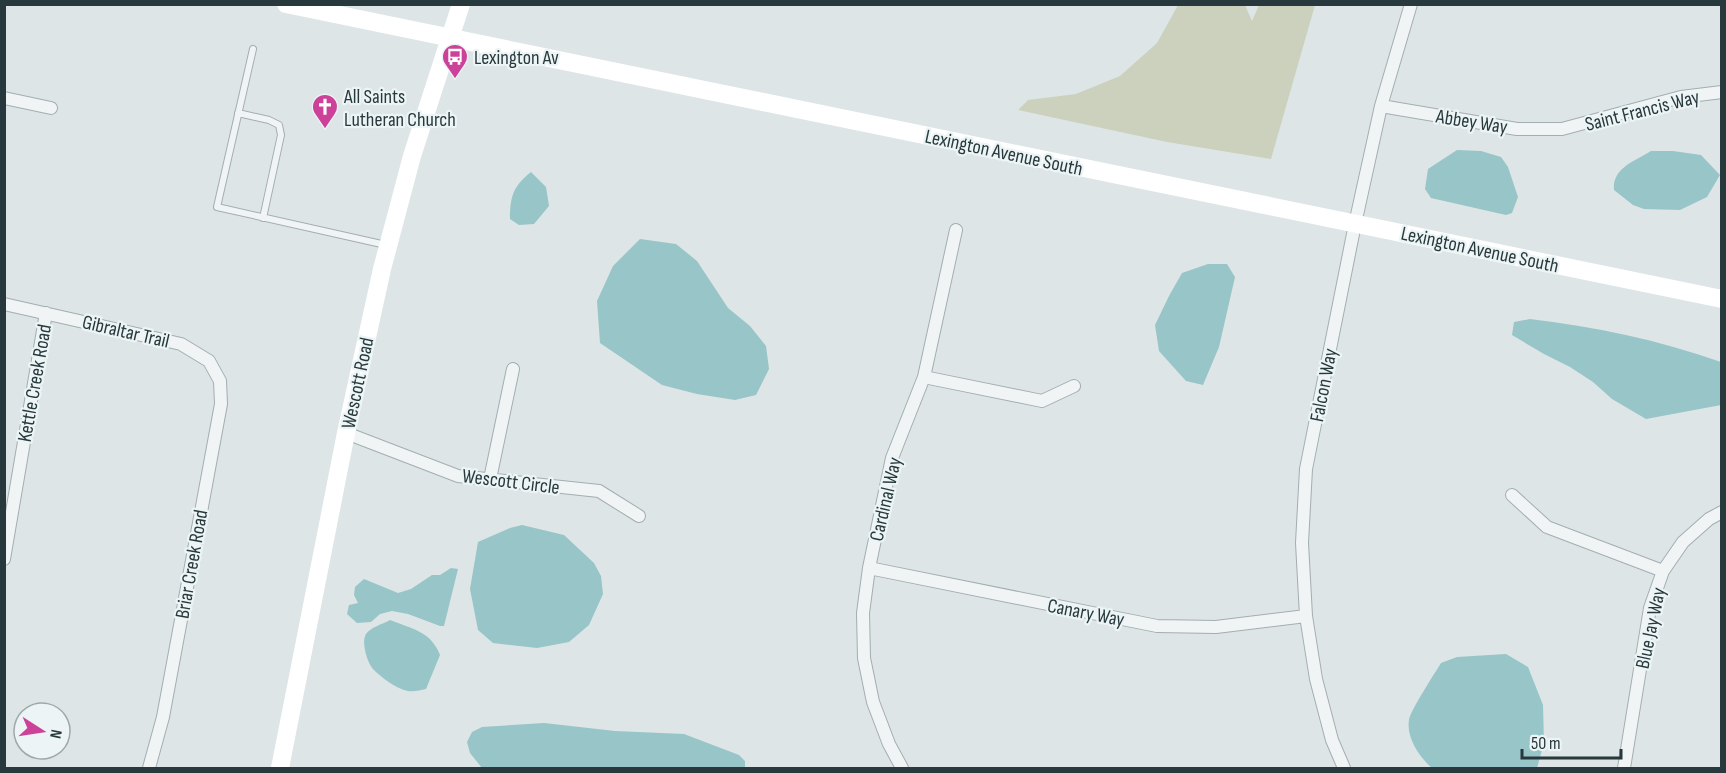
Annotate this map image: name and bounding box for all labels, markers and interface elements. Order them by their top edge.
bus stop icon: Lexington Av [440,42,470,80]
place label: Lexington Av [474,46,559,70]
place label: All Saints Lutheran Church [343,85,456,132]
street label: Saint Francis Way [1583,85,1702,137]
church icon: All Saints Lutheran Church [310,92,340,130]
street label: Abbey Way [1433,104,1510,140]
street label: Lexington Avenue South [923,125,1085,181]
street label: Lexington Avenue South [1399,222,1561,278]
street label: Gibraltar Trail [80,310,172,354]
street label: Kettle Creek Road [13,322,57,444]
street label: Wescott Road [337,335,379,431]
street label: Falcon Way [1305,346,1343,424]
street label: Cardinal Way [865,455,907,544]
street label: Wescott Circle [461,464,561,500]
street label: Briar Creek Road [171,508,213,621]
street label: Blue Jay Way [1631,585,1671,671]
street label: Canary Way [1045,594,1127,632]
north arrow [12,701,72,761]
scale bar [1522,722,1621,760]
text: N [45,728,65,740]
text: 50 m [1531,733,1561,754]

